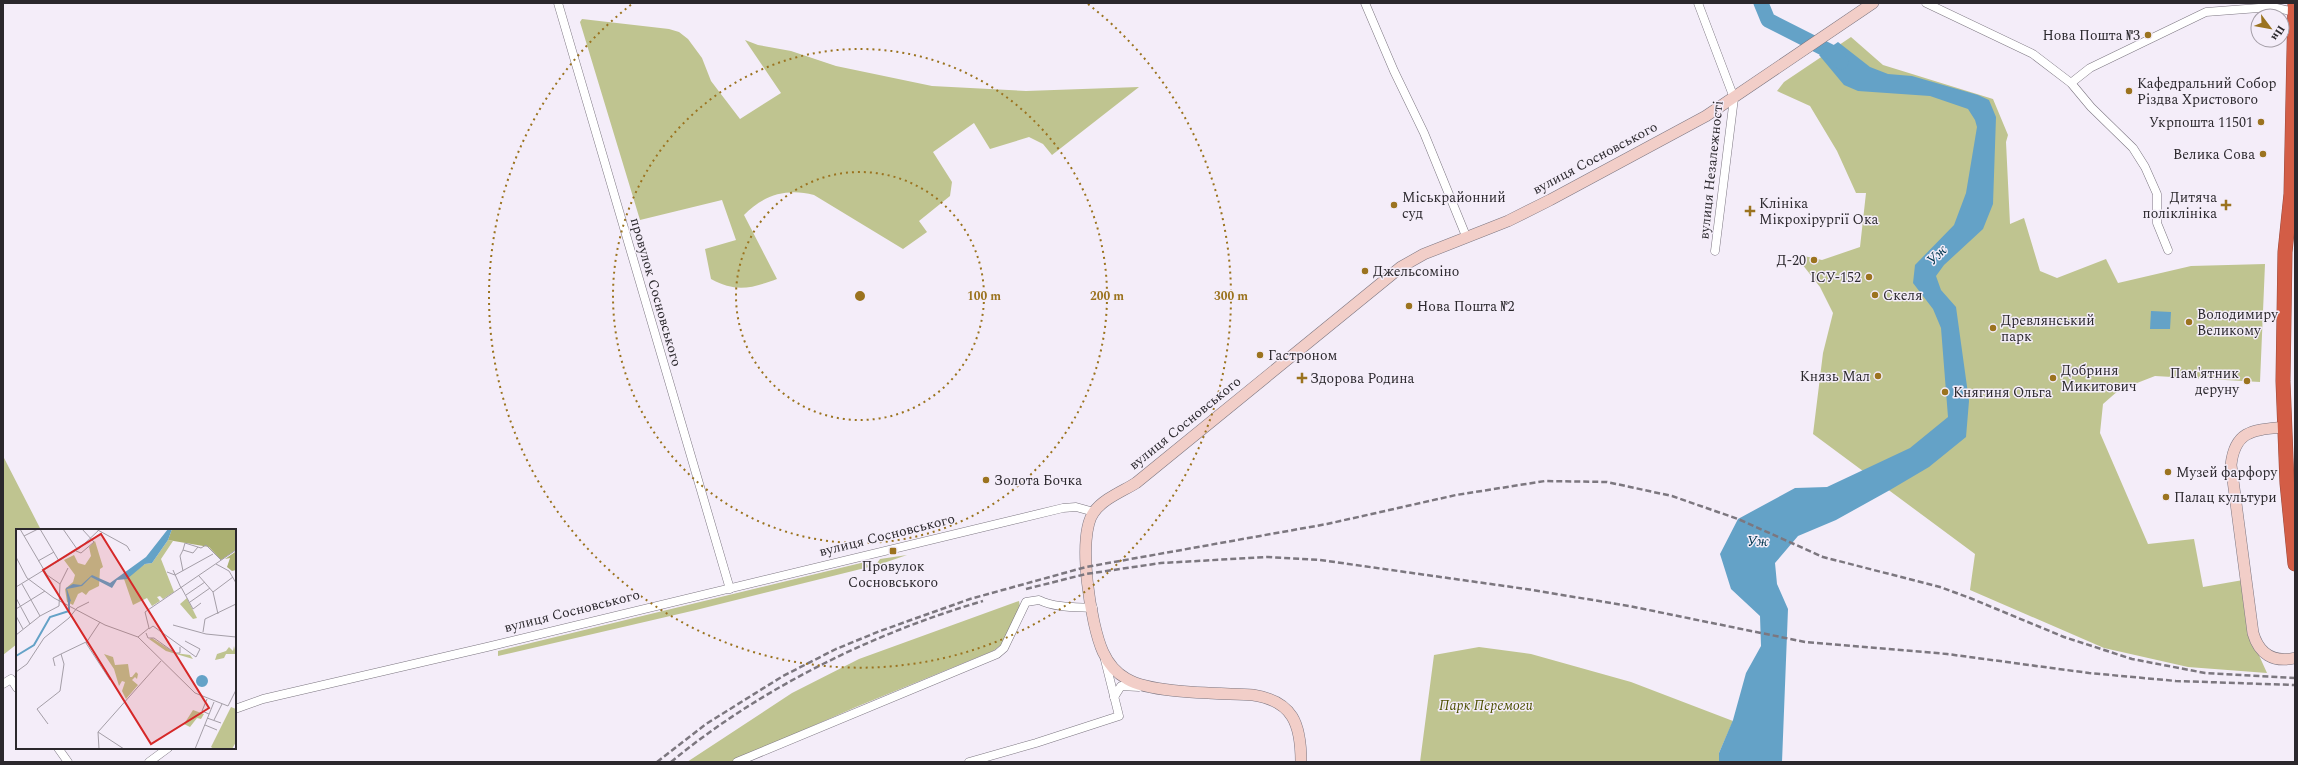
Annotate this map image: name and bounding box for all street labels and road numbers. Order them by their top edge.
street label: вулиця Незалежності [1693,100,1729,240]
street label: вулиця Сосновського [1529,116,1661,200]
street label: провулок Сосновського [625,215,687,369]
street label: вулиця Сосновського [1124,371,1246,475]
street label: вулиця Сосновського [817,508,957,562]
street label: вулиця Сосновського [502,584,642,638]

